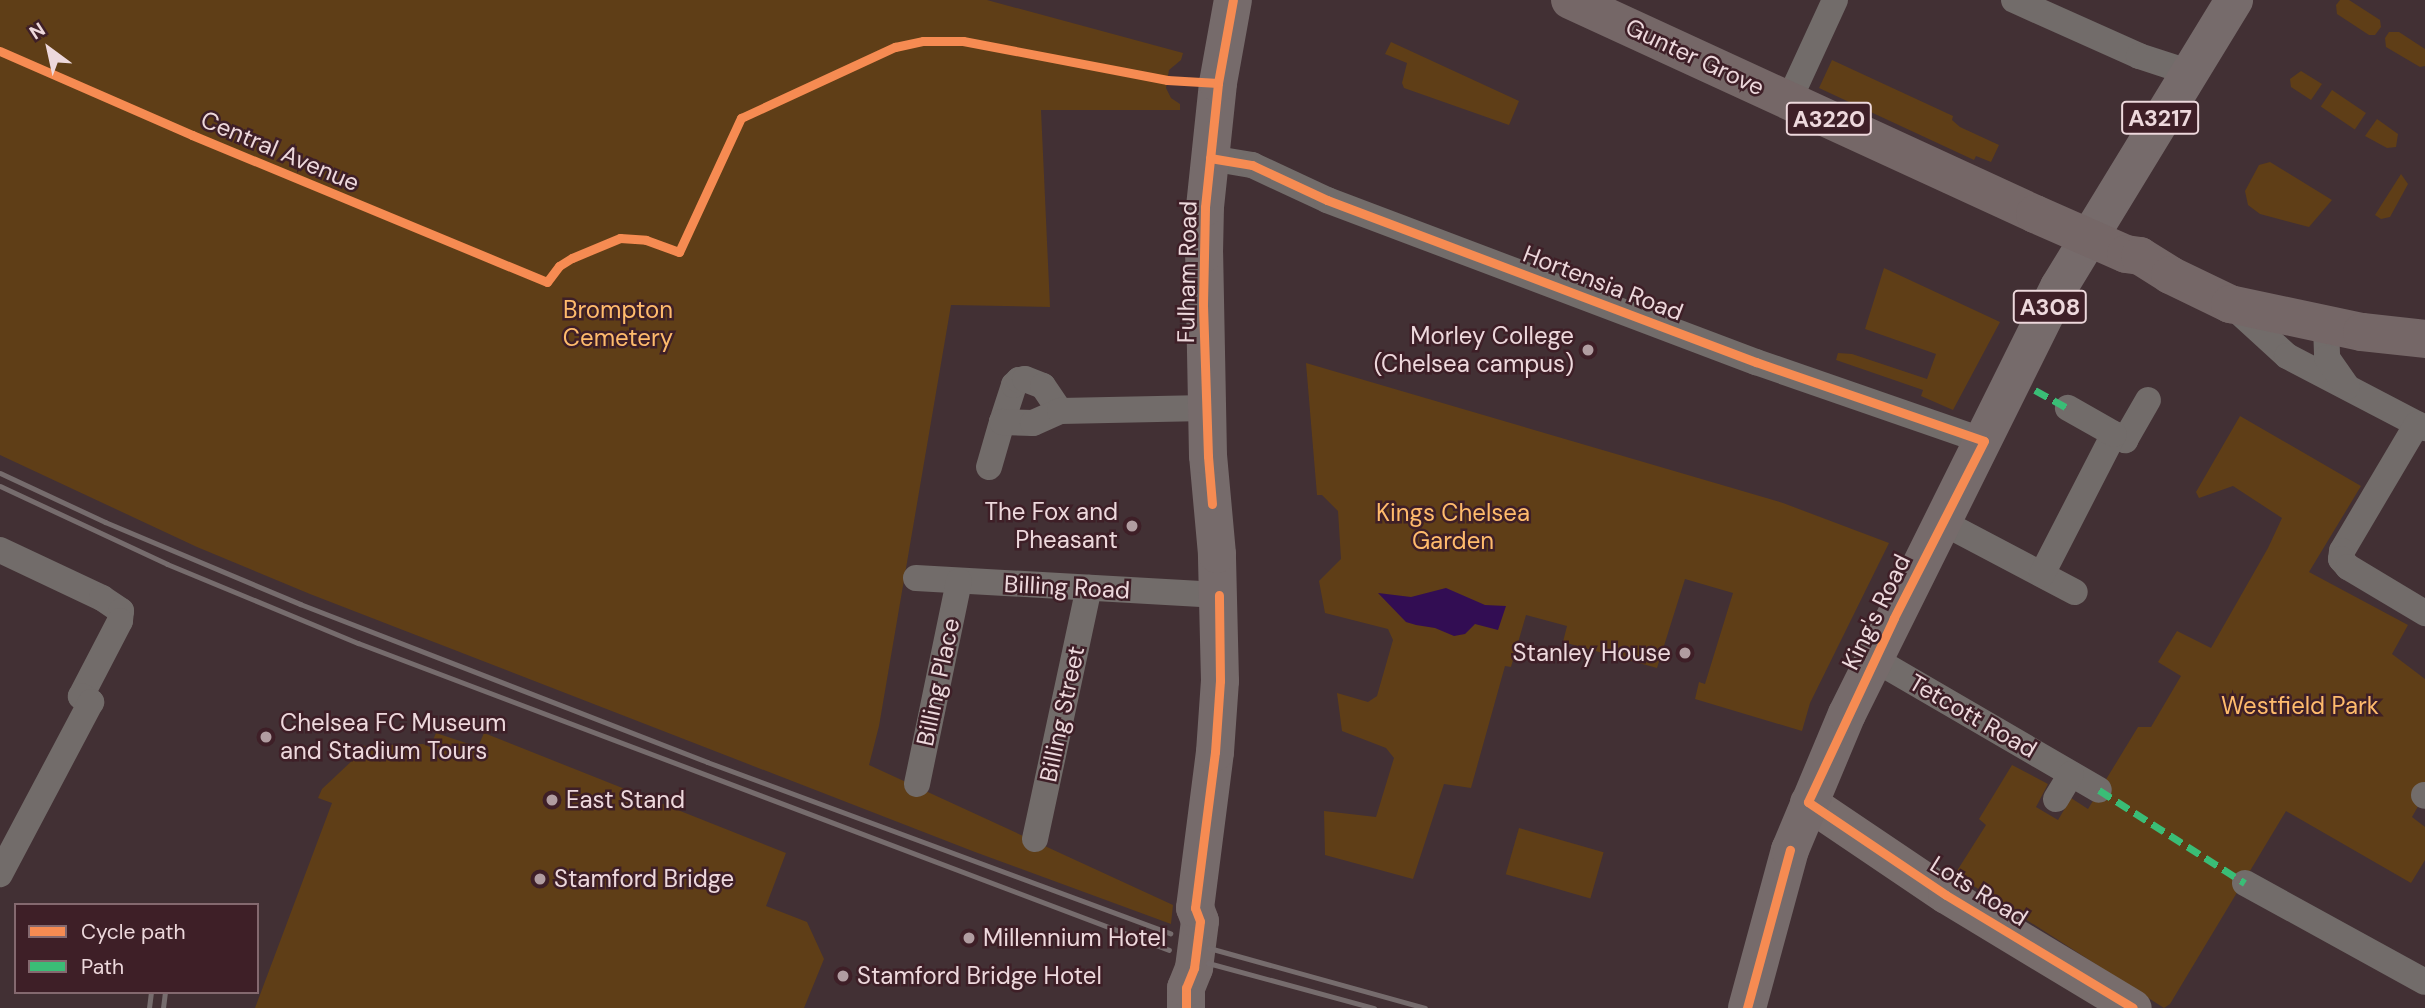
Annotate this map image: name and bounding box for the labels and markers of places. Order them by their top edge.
place label: Morley College (Chelsea campus) [1374,322,1574,378]
marker: Morley College (Chelsea campus) [1580,342,1596,358]
place label: The Fox and Pheasant [984,498,1118,554]
marker: The Fox and Pheasant [1124,518,1140,534]
place label: Stanley House [1513,639,1671,667]
marker: Stanley House [1677,645,1693,661]
place label: Chelsea FC Museum and Stadium Tours [280,709,506,765]
marker: Chelsea FC Museum and Stadium Tours [258,729,274,745]
place label: East Stand [566,786,685,814]
marker: East Stand [544,792,560,808]
place label: Stamford Bridge [554,865,734,893]
marker: Stamford Bridge [532,871,548,887]
place label: Millennium Hotel [983,924,1166,952]
marker: Millennium Hotel [961,930,977,946]
place label: Stamford Bridge Hotel [857,962,1102,990]
marker: Stamford Bridge Hotel [835,968,851,984]

